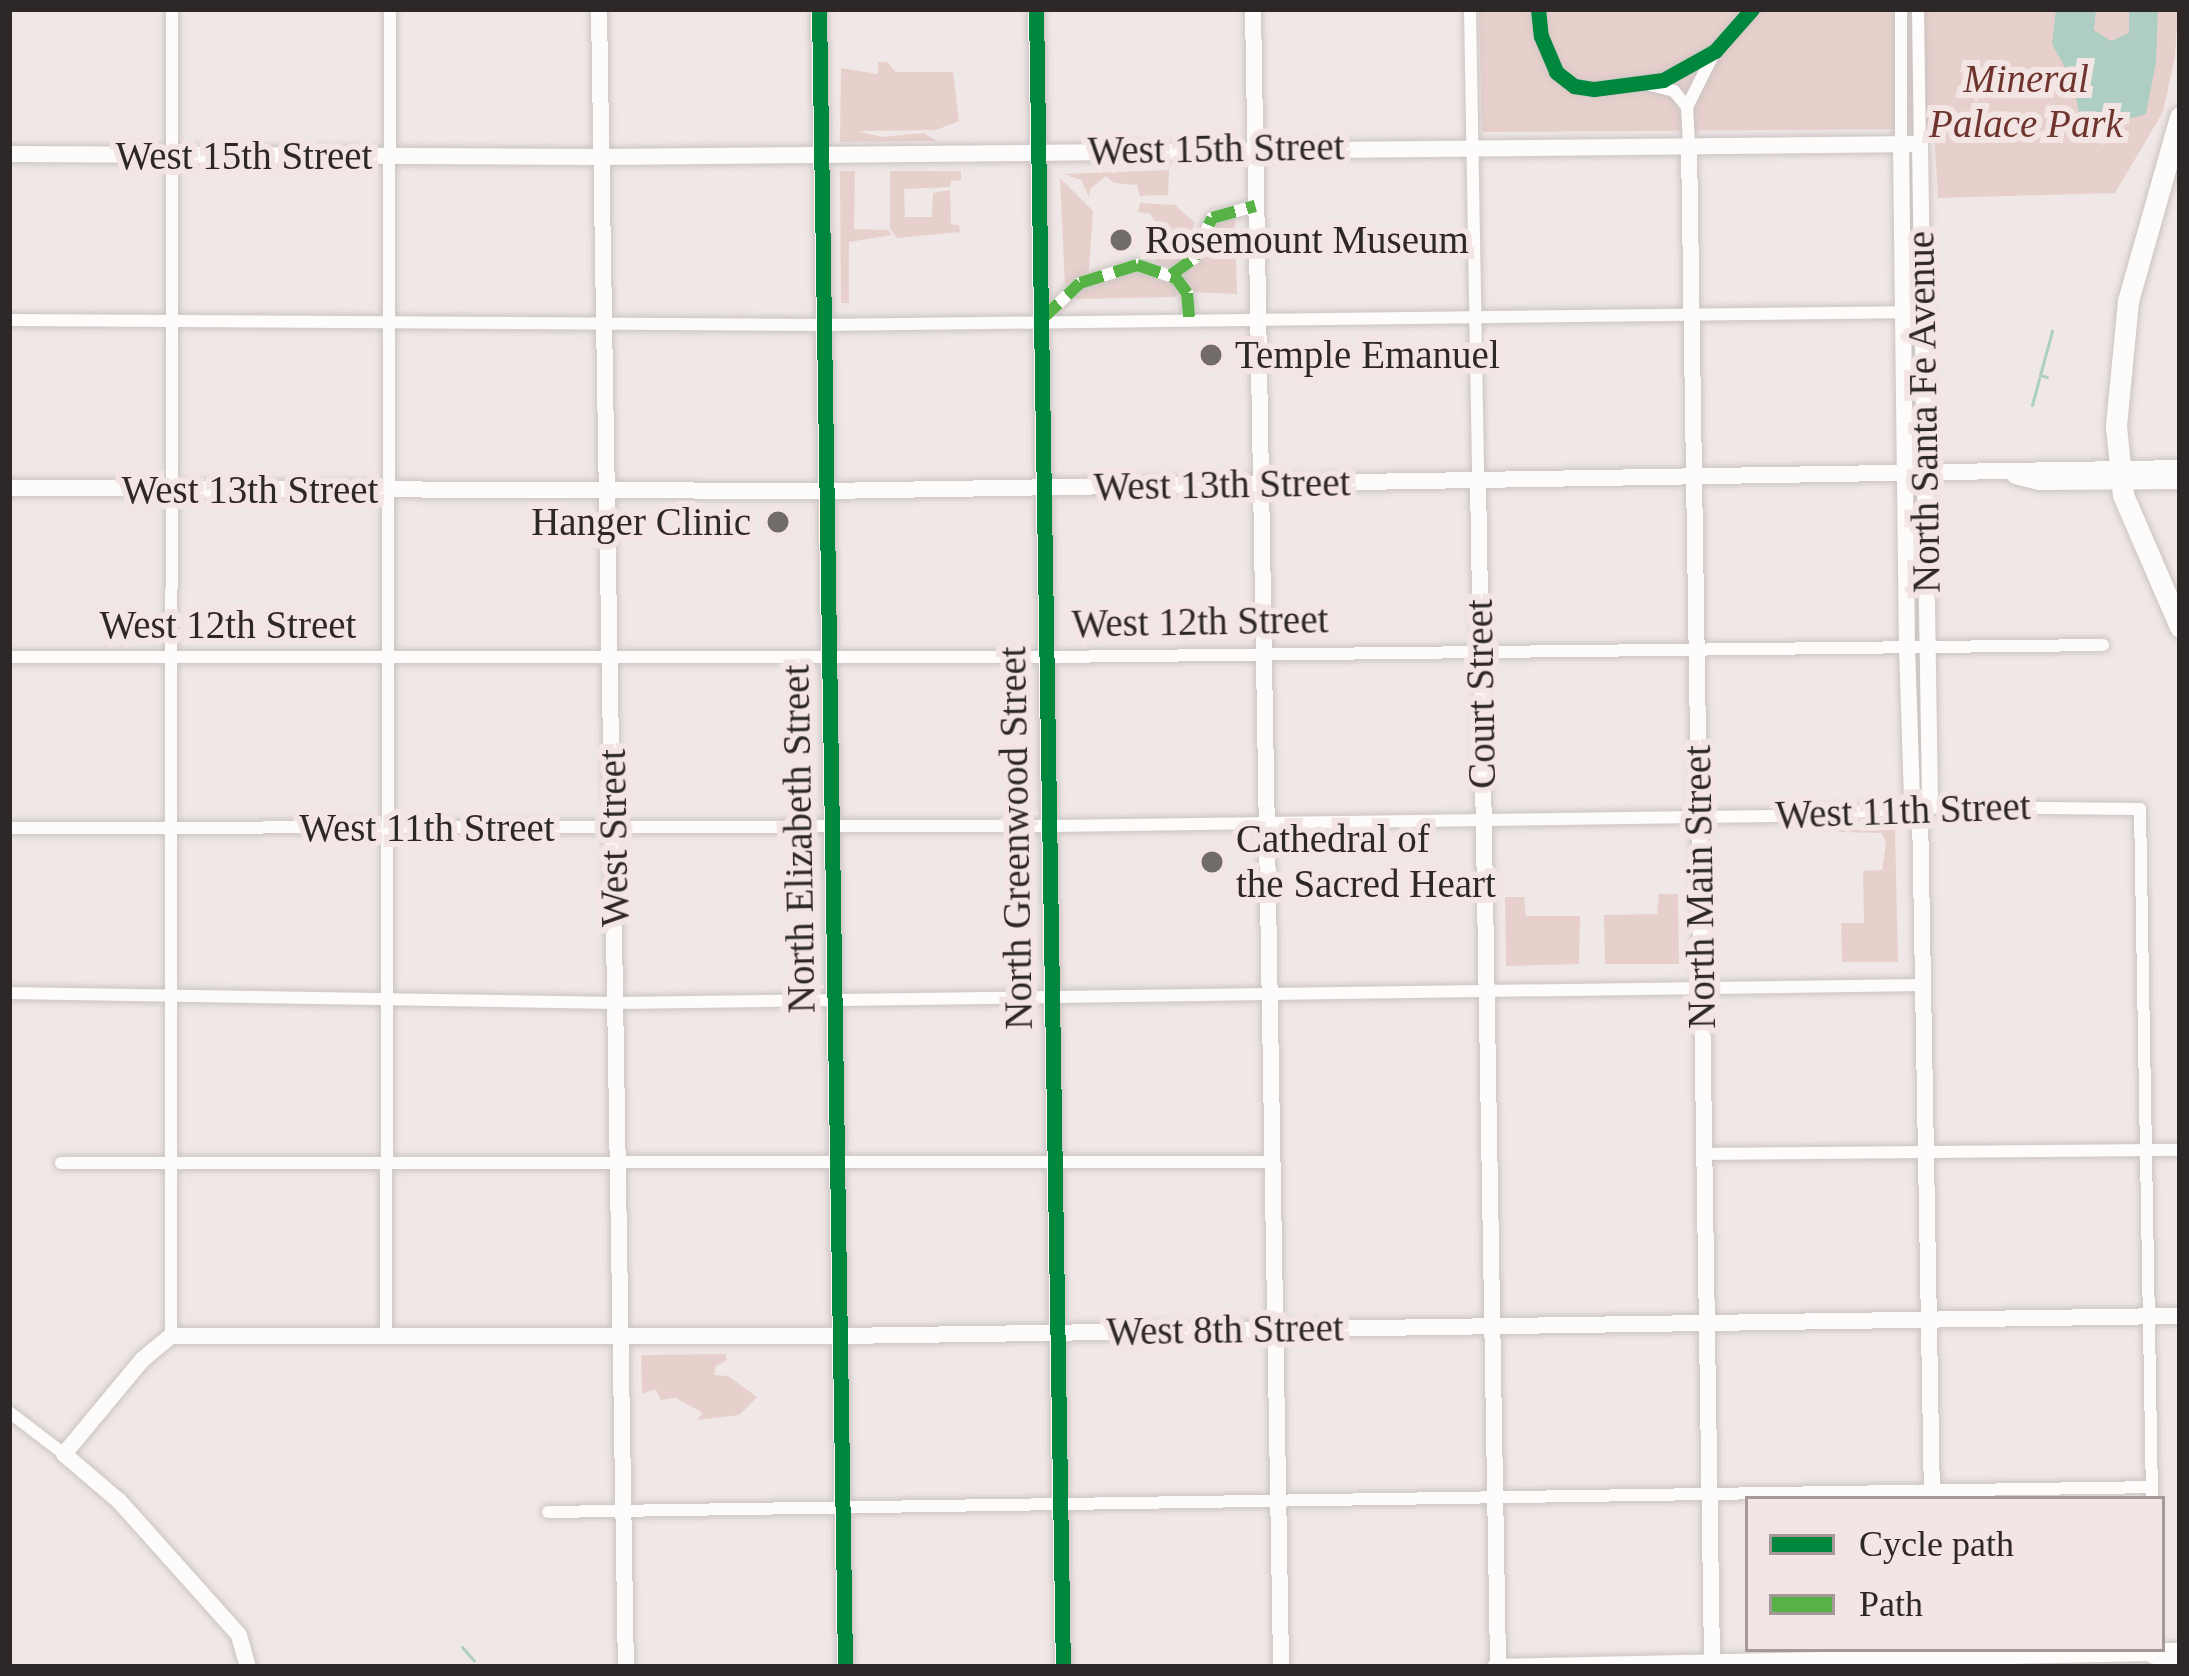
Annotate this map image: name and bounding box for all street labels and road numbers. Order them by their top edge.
street label: West 15th Street [1087,123,1345,175]
street label: West 15th Street [116,133,372,179]
street label: North Santa Fe Avenue [1897,229,1951,595]
street label: West 13th Street [1093,459,1351,511]
street label: West 13th Street [122,467,378,513]
street label: West 12th Street [1071,596,1329,648]
street label: Court Street [1456,599,1506,789]
street label: West 12th Street [100,602,356,648]
street label: North Greenwood Street [989,646,1043,1030]
street label: North Elizabeth Street [773,664,825,1014]
street label: North Main Street [1674,745,1726,1029]
street label: West Street [589,749,639,927]
street label: West 11th Street [1775,783,2031,839]
street label: West 11th Street [299,805,555,851]
street label: West 8th Street [1106,1305,1344,1355]

